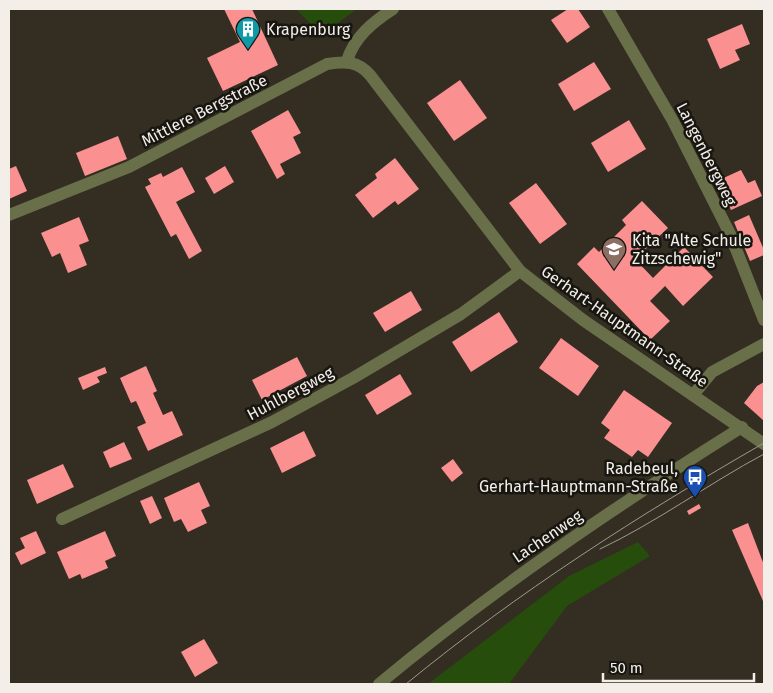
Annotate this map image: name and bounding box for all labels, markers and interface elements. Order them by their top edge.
building icon: Krapenburg [235,16,261,50]
place label: Krapenburg [266,20,351,39]
street label: Mittlere Bergstraße [138,70,270,150]
street label: Langenbergweg [672,100,741,210]
place label: Kita "Alte Schule Zitzschewig" [632,231,751,268]
school or university icon: Kita "Alte Schule Zitzschewig" [601,236,627,270]
street label: Gerhart-Hauptmann-Straße [538,262,712,391]
street label: Huhlbergweg [244,362,337,424]
place label: Radebeul, Gerhart-Hauptmann-Straße [479,459,678,496]
bus stop icon: Radebeul, Gerhart-Hauptmann-Straße [682,464,708,498]
street label: Lachenweg [509,506,586,567]
scale bar [603,650,754,682]
text: 50 m [610,659,643,677]

